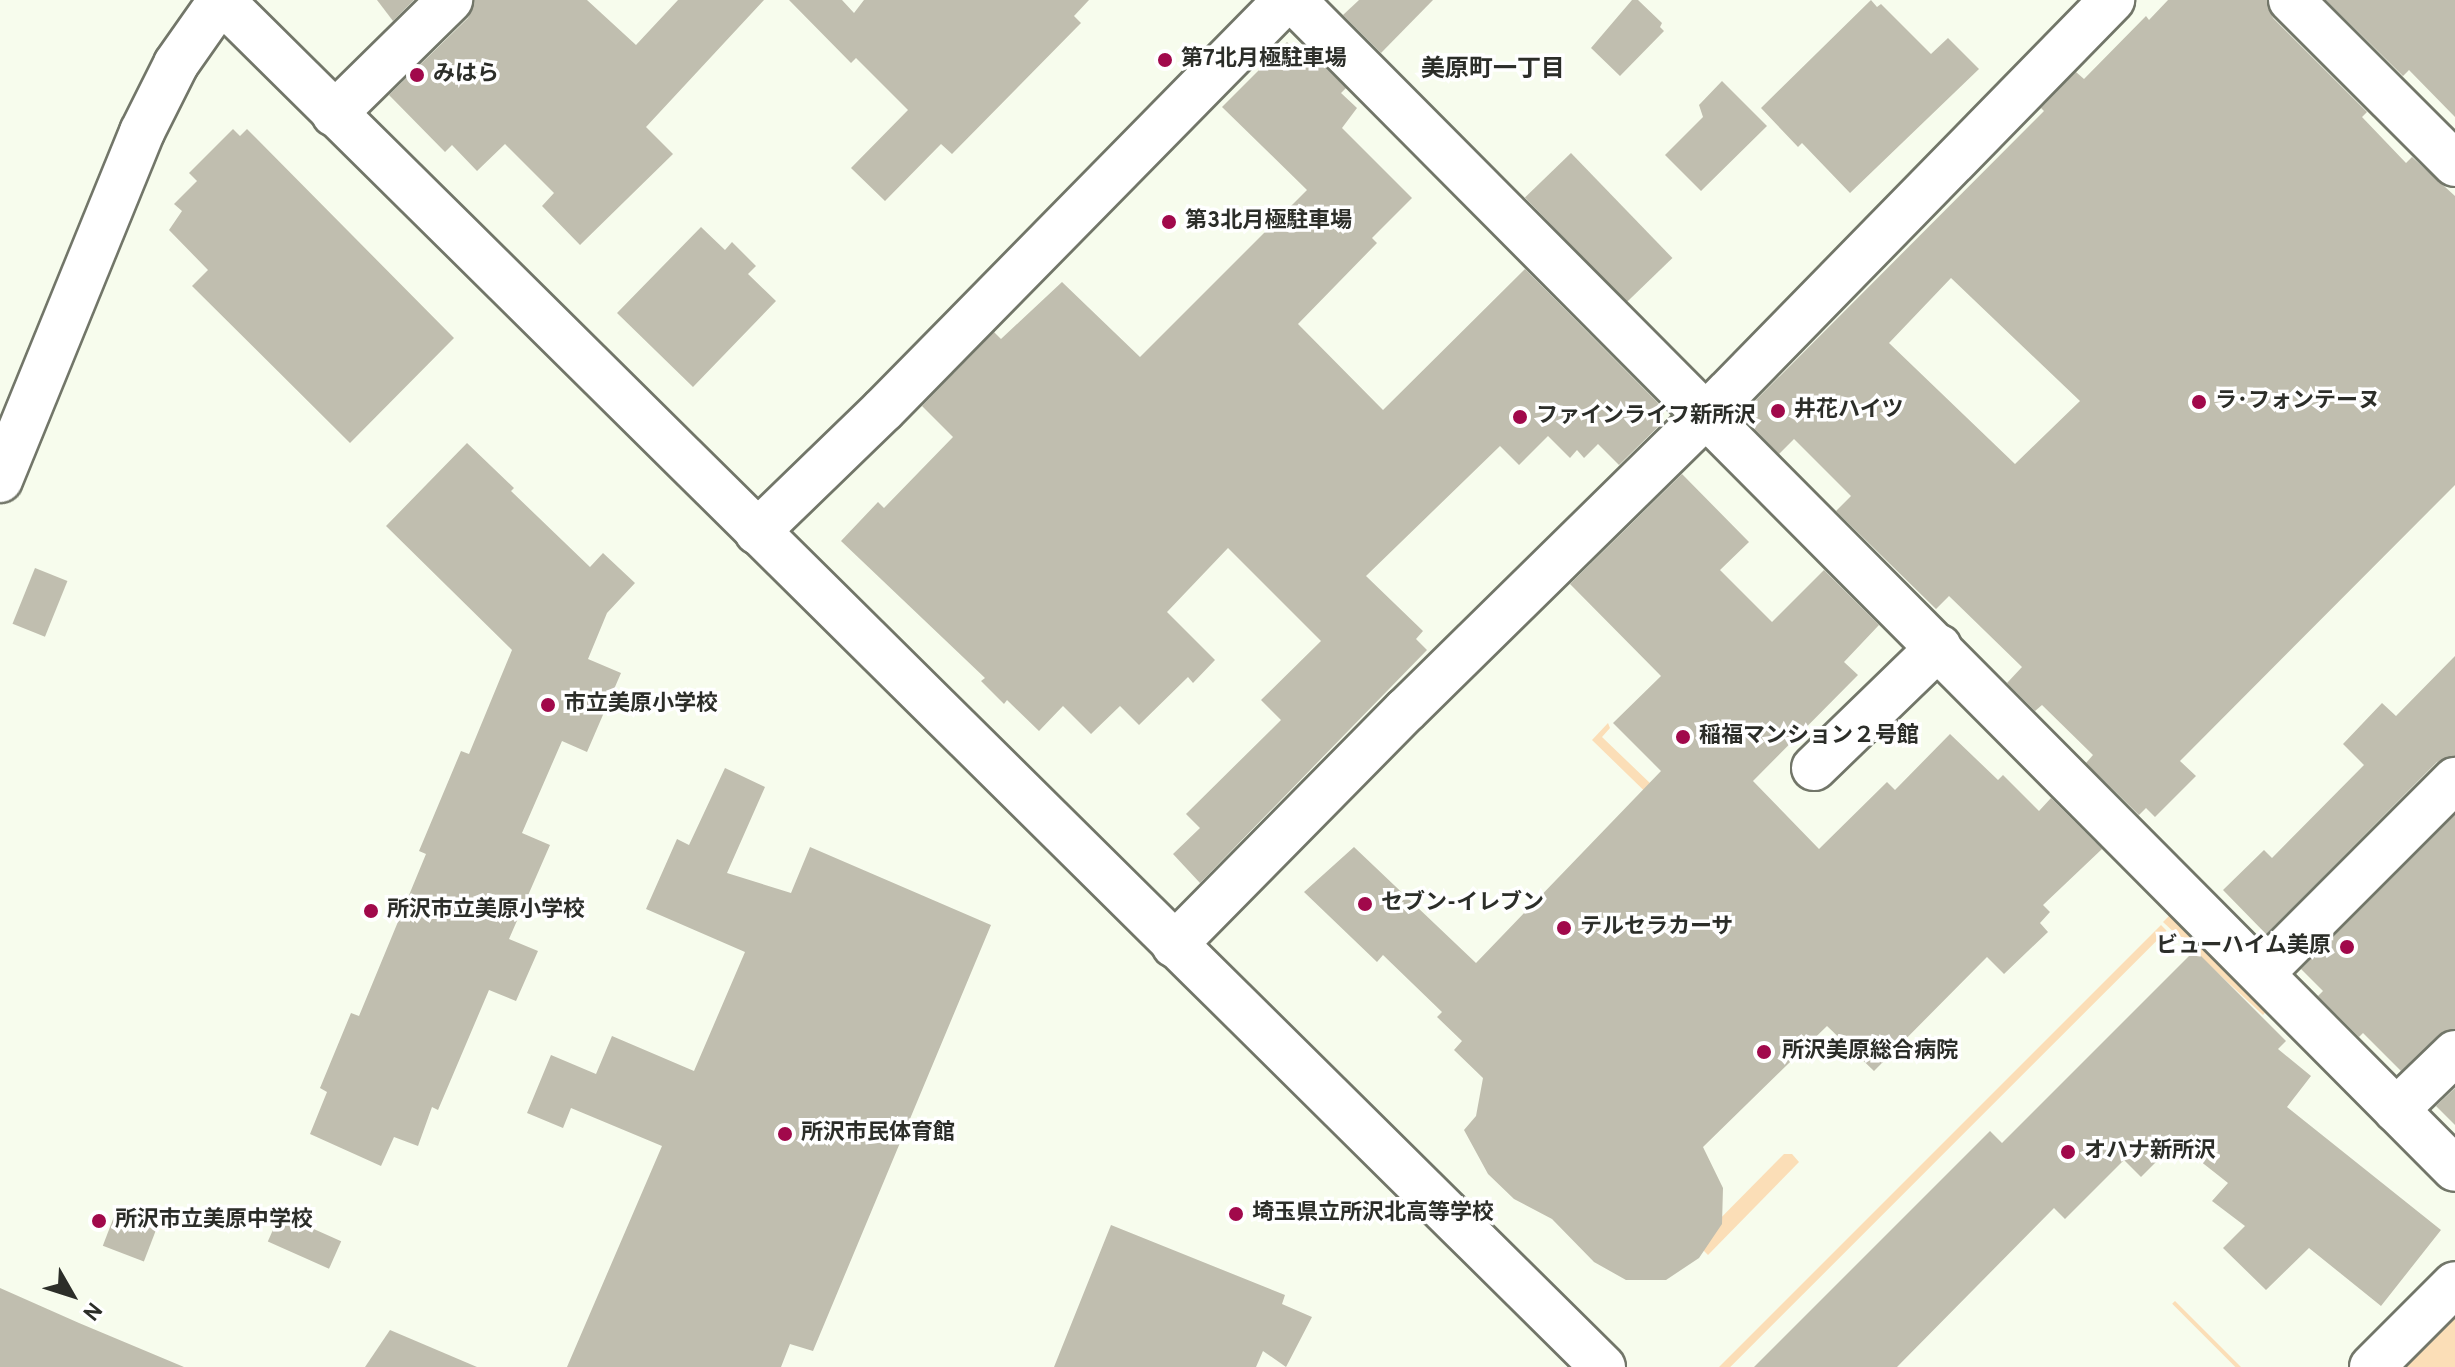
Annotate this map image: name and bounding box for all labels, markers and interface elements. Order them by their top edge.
place label: 第7北月極駐車場 [1181,47,1347,73]
marker: 第7北月極駐車場 [1156,51,1174,69]
district label: 美原町一丁目 [1421,57,1565,85]
place label: みはら [433,62,499,88]
marker: みはら [408,66,426,84]
place label: 第3北月極駐車場 [1185,209,1352,235]
marker: 第3北月極駐車場 [1160,213,1178,231]
place label: ラ･フォンテーヌ [2215,389,2380,415]
marker: ラ･フォンテーヌ [2190,393,2208,411]
place label: 井花ハイツ [1794,398,1904,424]
marker: 井花ハイツ [1769,402,1787,420]
place label: ファインライフ新所沢 [1536,404,1756,430]
marker: ファインライフ新所沢 [1511,408,1529,426]
place label: 市立美原小学校 [564,692,718,718]
marker: 市立美原小学校 [539,696,557,714]
place label: 稲福マンション２号館 [1699,724,1919,750]
marker: 稲福マンション２号館 [1674,728,1692,746]
place label: セブン-イレブン [1381,891,1544,917]
marker: セブン-イレブン [1356,895,1374,913]
place label: 所沢市立美原小学校 [387,898,585,924]
marker: 所沢市立美原小学校 [362,902,380,920]
place label: テルセラカーサ [1580,915,1734,941]
marker: テルセラカーサ [1555,919,1573,937]
place label: ビューハイム美原 [2155,934,2331,960]
marker: ビューハイム美原 [2338,938,2356,956]
place label: 所沢美原総合病院 [1782,1039,1958,1065]
marker: 所沢美原総合病院 [1753,1041,1775,1063]
place label: 所沢市民体育館 [801,1121,955,1147]
marker: 所沢市民体育館 [776,1125,794,1143]
place label: オハナ新所沢 [2084,1139,2216,1165]
marker: オハナ新所沢 [2059,1143,2077,1161]
place label: 埼玉県立所沢北高等学校 [1252,1201,1494,1227]
marker: 埼玉県立所沢北高等学校 [1227,1205,1245,1223]
place label: 所沢市立美原中学校 [115,1208,313,1234]
marker: 所沢市立美原中学校 [90,1212,108,1230]
north arrow [32,1255,112,1335]
text: N [76,1296,107,1325]

